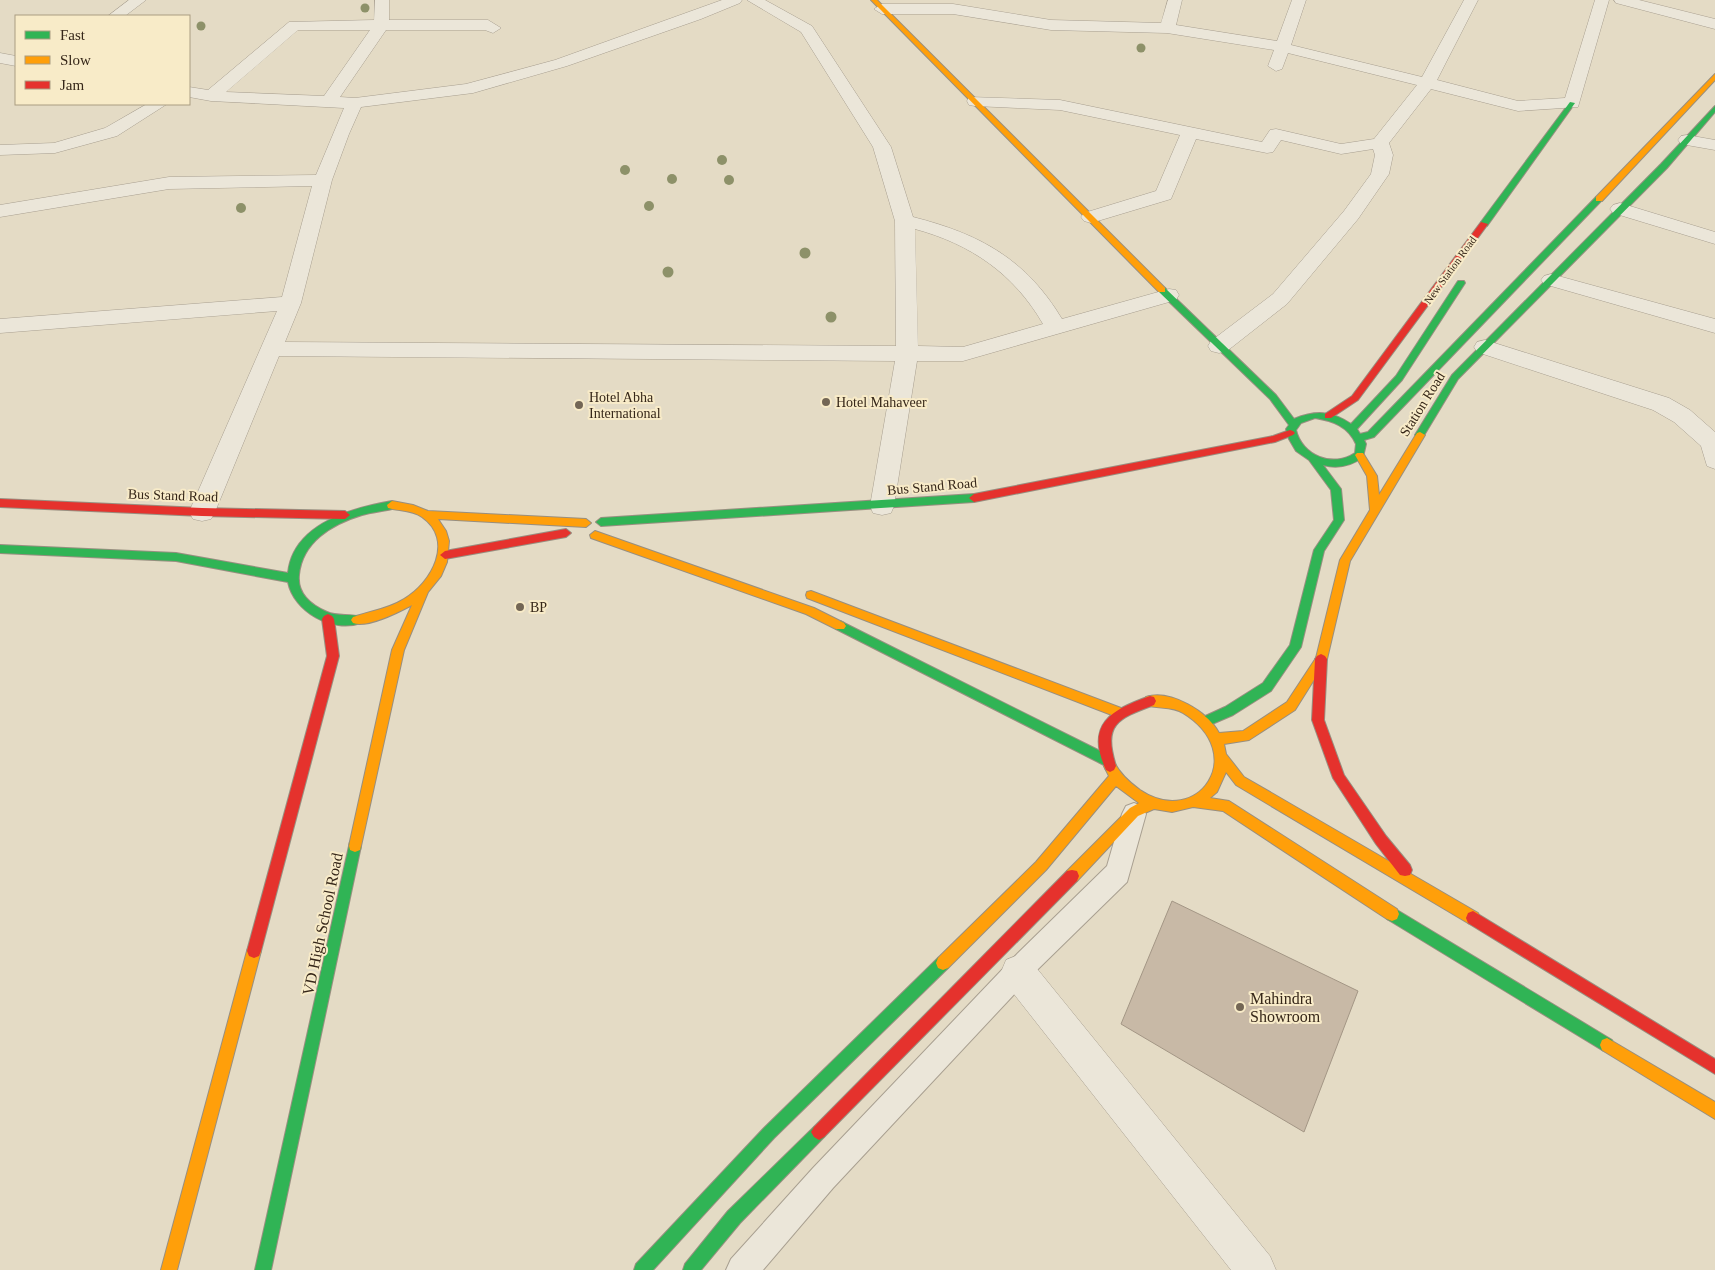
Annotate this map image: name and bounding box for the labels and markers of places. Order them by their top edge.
place label: Hotel Abha International [589,390,661,421]
place label: Hotel Mahaveer [836,395,927,410]
marker: Hotel Mahaveer [820,396,832,408]
marker: Hotel Abha International [573,399,585,411]
place label: BP [530,600,547,615]
marker: BP [514,601,526,613]
place label: Mahindra Showroom [1250,990,1321,1025]
marker: Mahindra Showroom [1234,1001,1246,1013]

